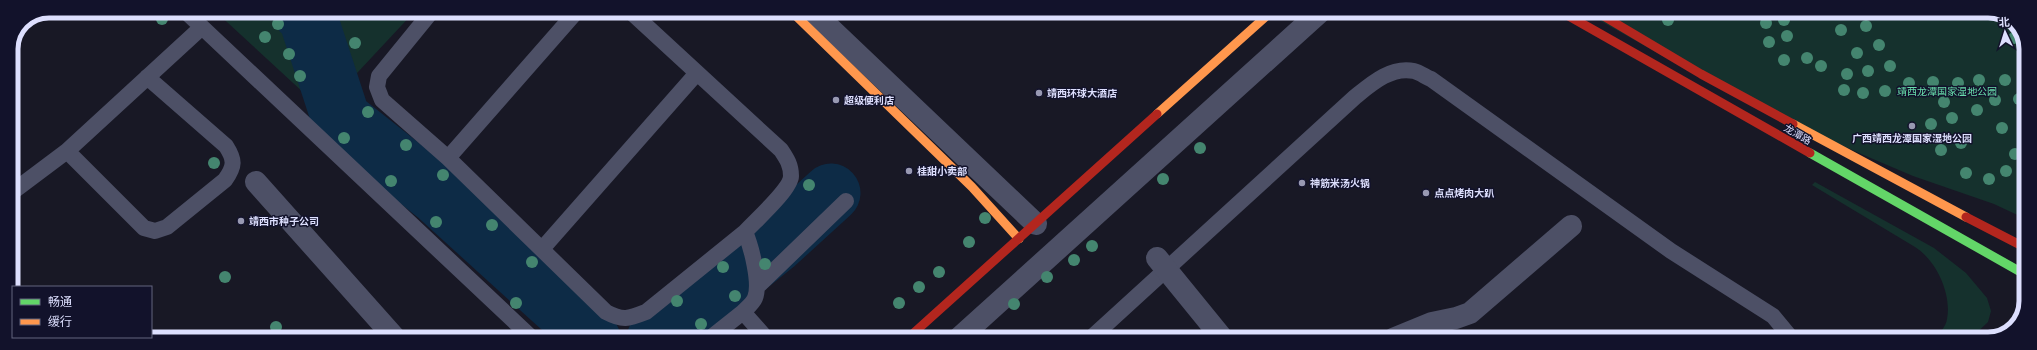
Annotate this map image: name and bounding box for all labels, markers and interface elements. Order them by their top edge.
north arrow [1985,12,2025,52]
text: 北 [1998,15,2010,29]
park label: 靖西龙潭国家湿地公园 [1897,85,1997,98]
place label: 靖西环球大酒店 [1047,87,1117,100]
marker: 靖西环球大酒店 [1034,88,1044,98]
place label: 超级便利店 [844,94,894,107]
marker: 超级便利店 [831,95,841,105]
street label: 龙潭路 [1782,121,1814,148]
marker: 广西靖西龙潭国家湿地公园 [1907,121,1917,131]
place label: 广西靖西龙潭国家湿地公园 [1852,132,1972,145]
place label: 桂甜小卖部 [917,165,967,178]
marker: 桂甜小卖部 [904,166,914,176]
place label: 神筋米汤火锅 [1310,177,1370,190]
marker: 神筋米汤火锅 [1297,178,1307,188]
place label: 点点烤肉大趴 [1434,187,1495,200]
marker: 点点烤肉大趴 [1421,188,1431,198]
place label: 靖西市种子公司 [249,215,319,228]
marker: 靖西市种子公司 [236,216,246,226]
legend [12,286,152,338]
text: 畅通 [48,294,72,309]
text: 缓行 [48,314,72,329]

